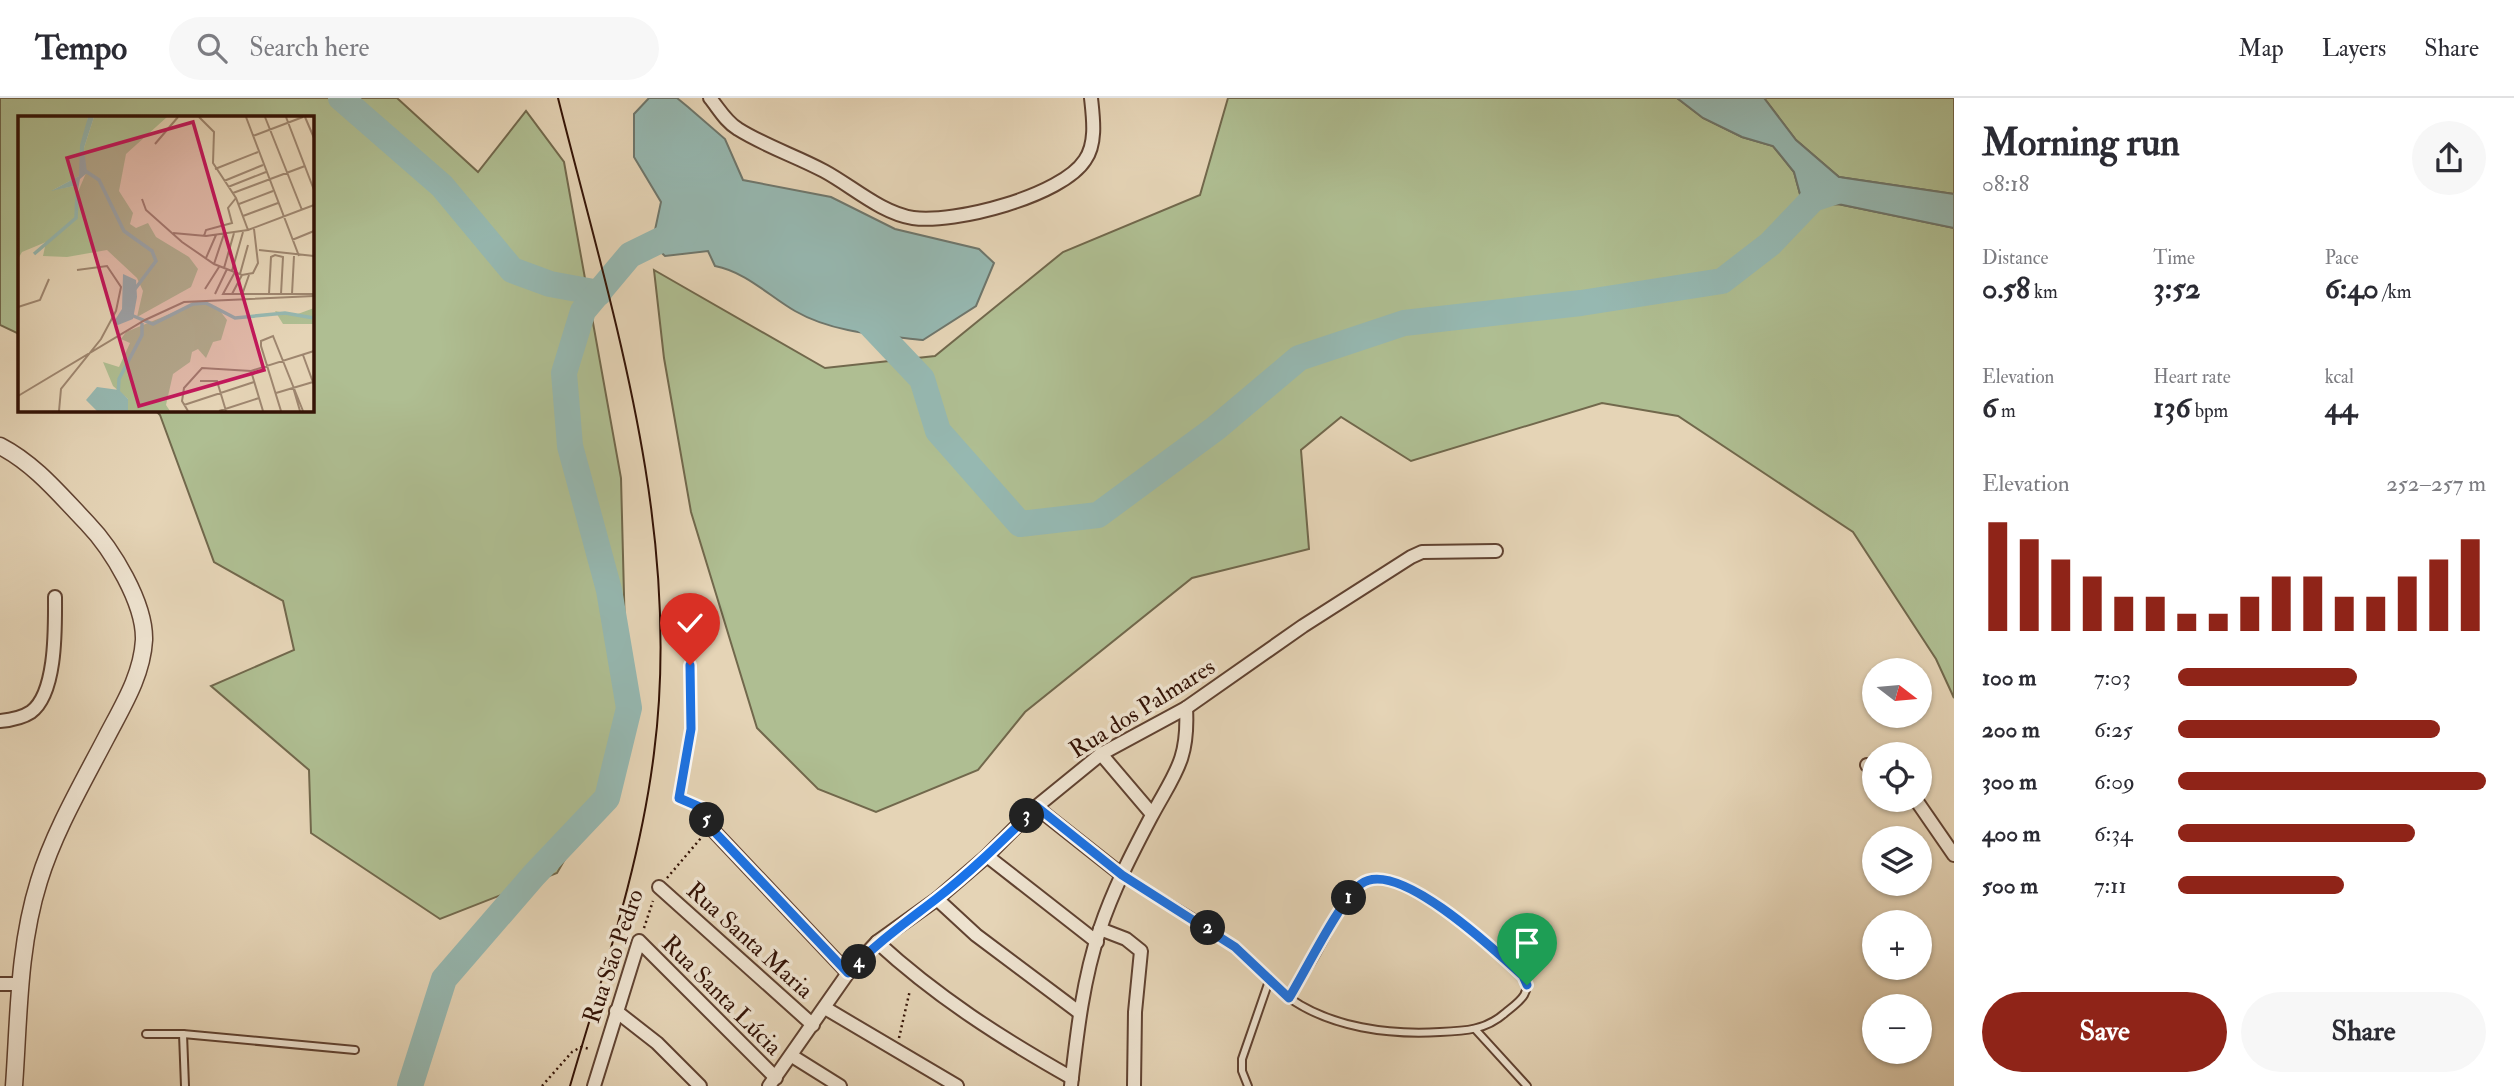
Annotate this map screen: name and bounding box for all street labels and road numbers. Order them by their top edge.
street label: Rua dos Palmares [1064,651,1221,766]
street label: Rua Santa Maria [680,875,821,1006]
street label: Rua São Pedro [576,885,651,1027]
street label: Rua Santa Lúcia [655,928,789,1063]

